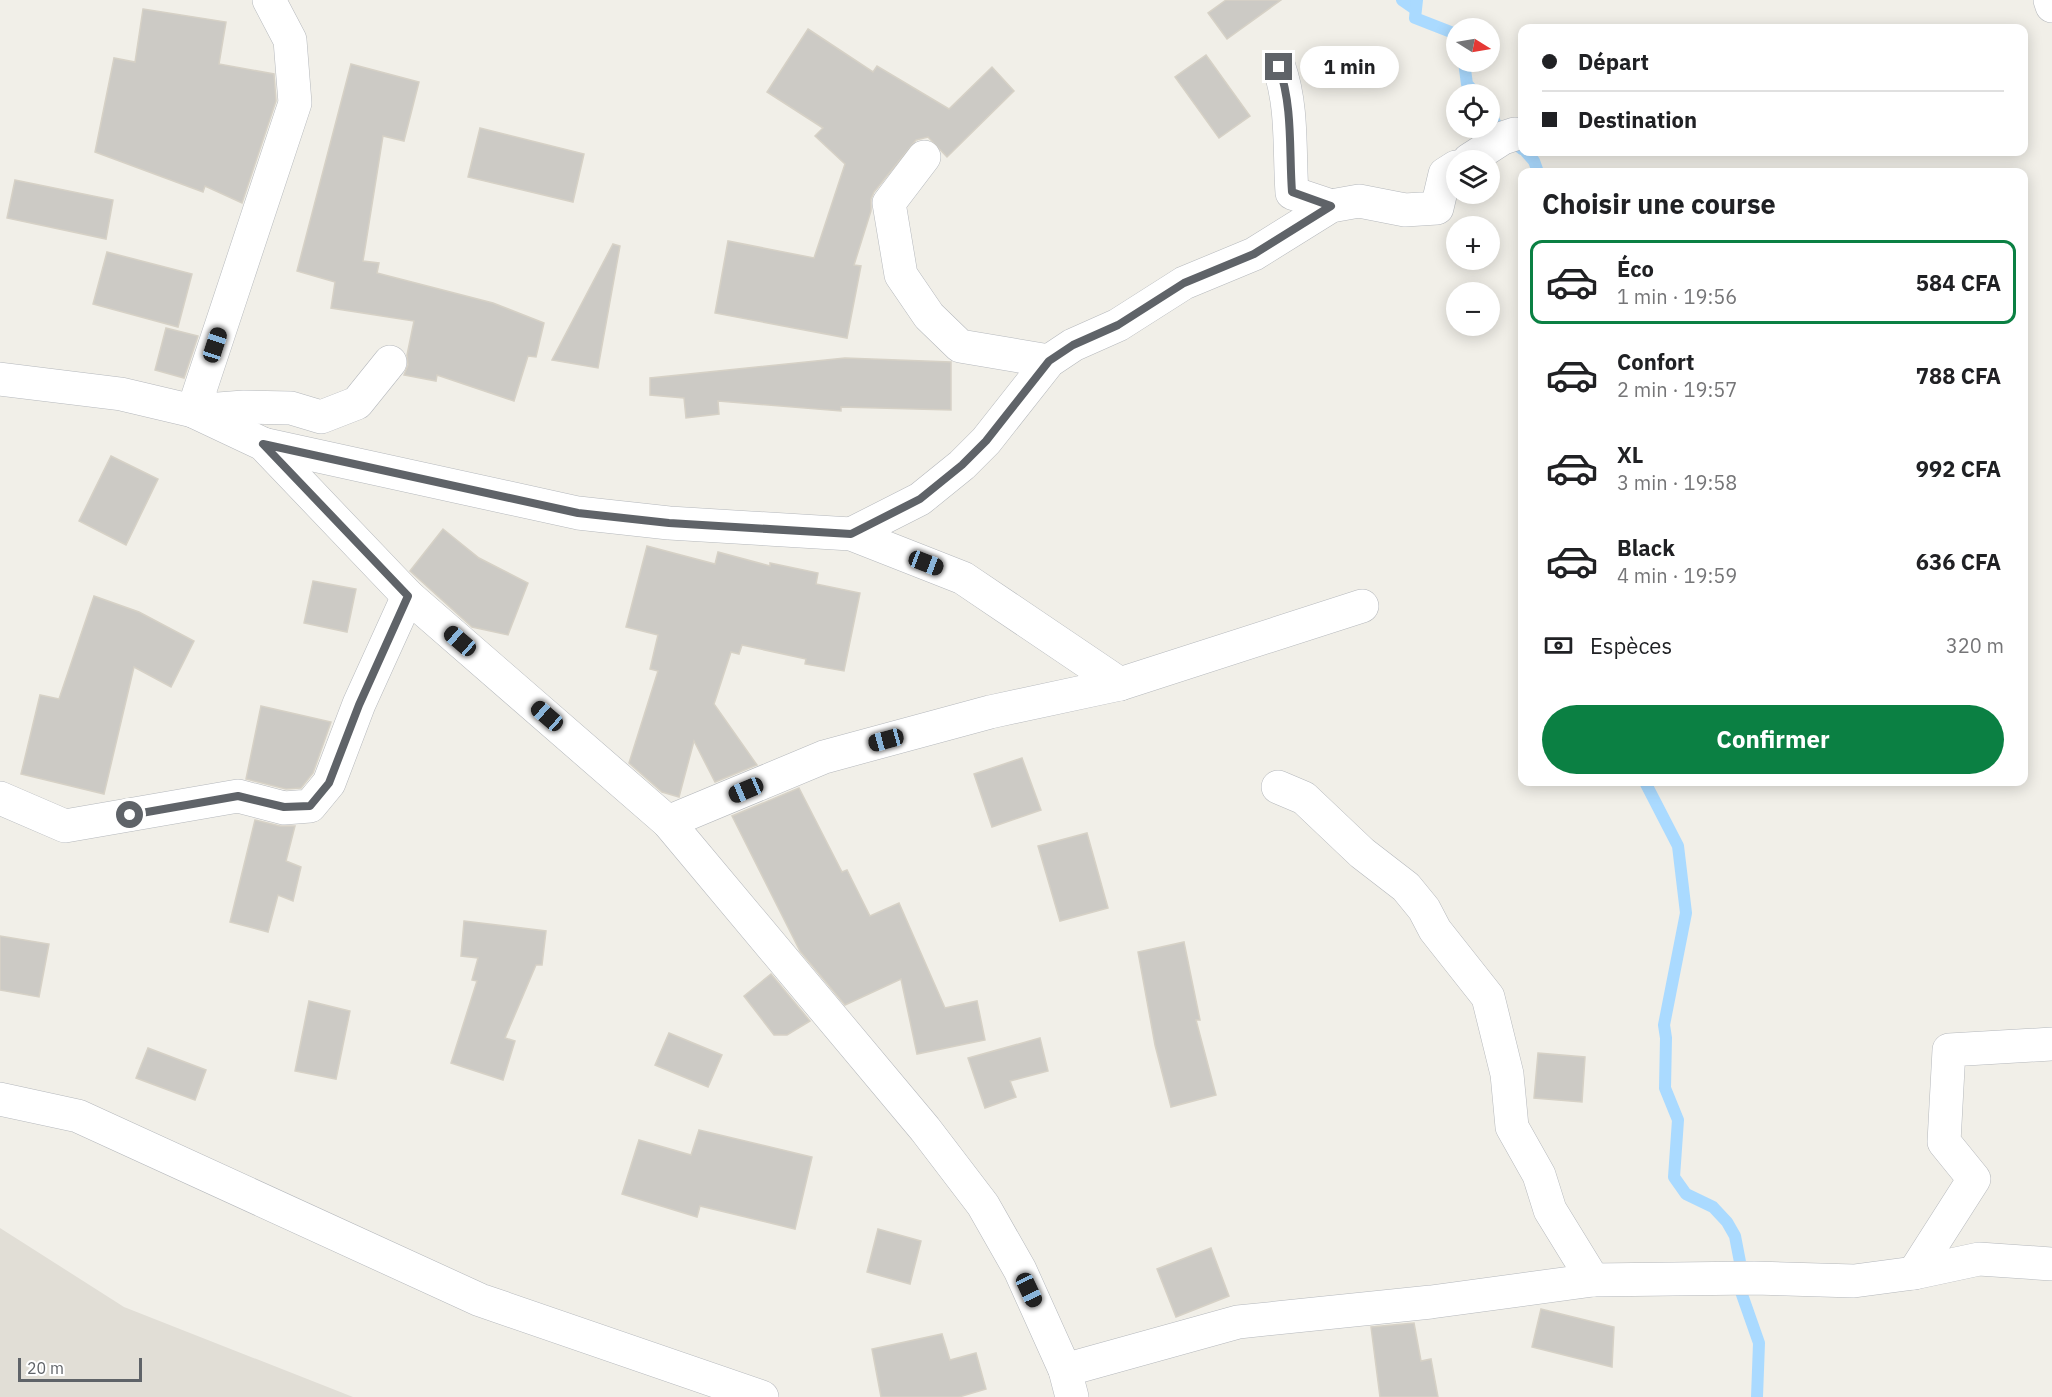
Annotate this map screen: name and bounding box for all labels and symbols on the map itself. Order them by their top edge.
north arrow [1446,18,1500,72]
callout: 1 min [1300,46,1399,88]
route end [1265,53,1292,80]
car [201,325,229,365]
car [906,548,946,578]
car [441,622,479,660]
car [528,697,566,735]
car [866,727,906,753]
car [726,775,766,805]
route start [116,801,143,828]
car [1013,1270,1045,1310]
scale bar [18,1355,142,1382]

